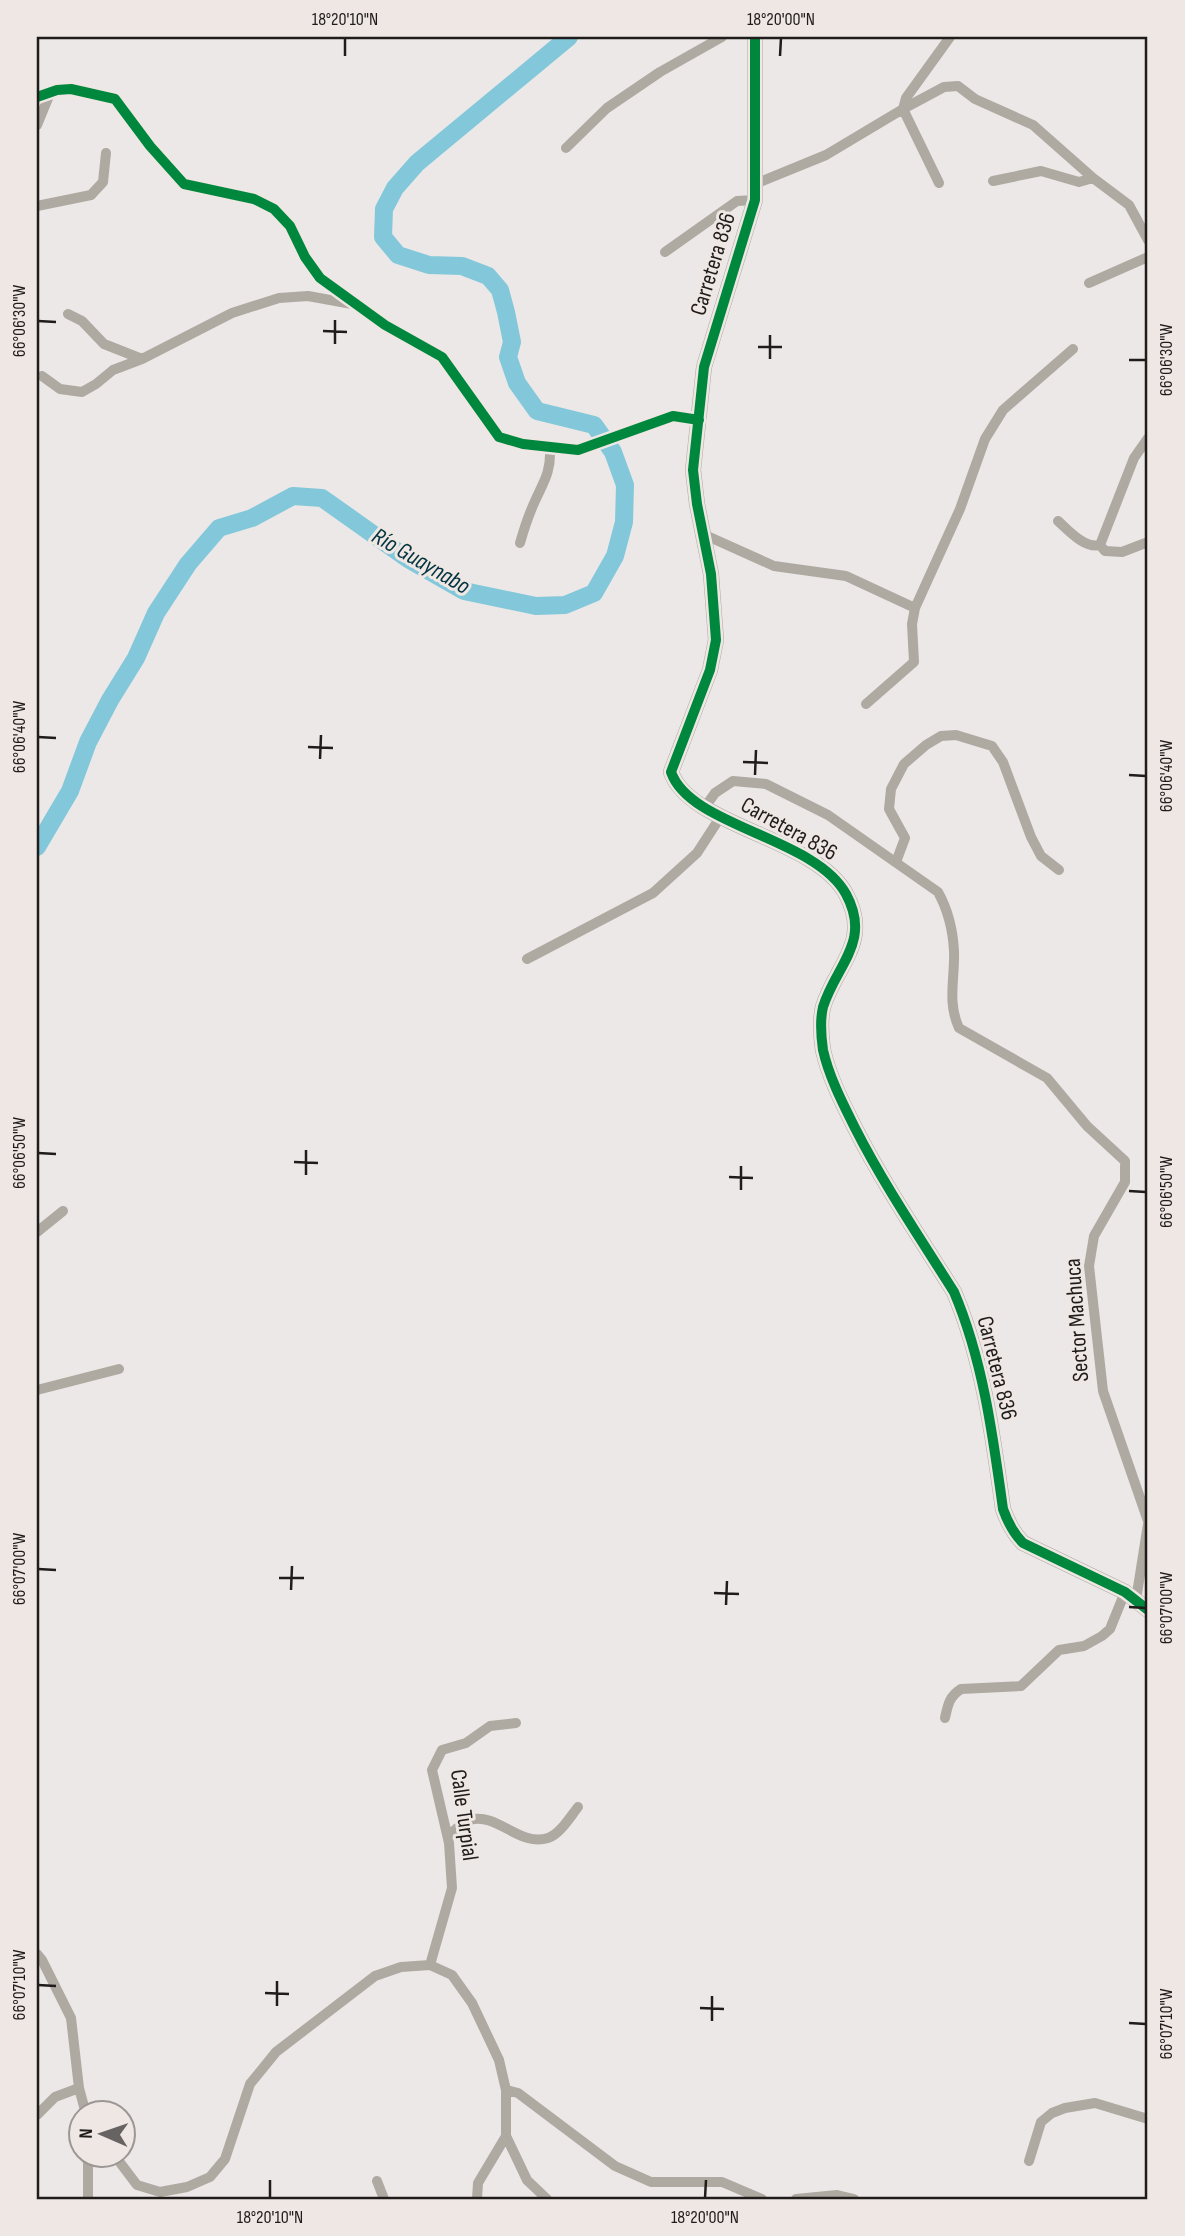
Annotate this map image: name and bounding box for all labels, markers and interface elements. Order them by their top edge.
text: 18°20'10"N [312,9,378,30]
text: 18°20'00"N [747,9,815,30]
street label: Carretera 836 [684,209,742,319]
text: 66°06'30"W [9,285,30,357]
text: 66°06'30"W [1156,324,1177,396]
water label: Río Guaynabo [367,521,475,601]
text: 66°06'40"W [9,701,30,773]
text: 66°06'40"W [1156,740,1177,812]
street label: Carretera 836 [736,791,842,867]
text: 66°06'50"W [9,1117,30,1189]
text: 66°06'50"W [1156,1156,1177,1228]
street label: Sector Machuca [1059,1257,1095,1383]
street label: Carretera 836 [971,1313,1023,1423]
text: 66°07'00"W [9,1532,30,1605]
text: 66°07'00"W [1156,1571,1177,1644]
street label: Calle Turpial [444,1768,484,1862]
text: 66°07'10"W [9,1949,30,2020]
text: 66°07'10"W [1156,1988,1177,2059]
north arrow [66,2100,136,2170]
text: N [75,2128,98,2139]
text: 18°20'10"N [237,2207,303,2228]
text: 18°20'00"N [671,2207,739,2228]

